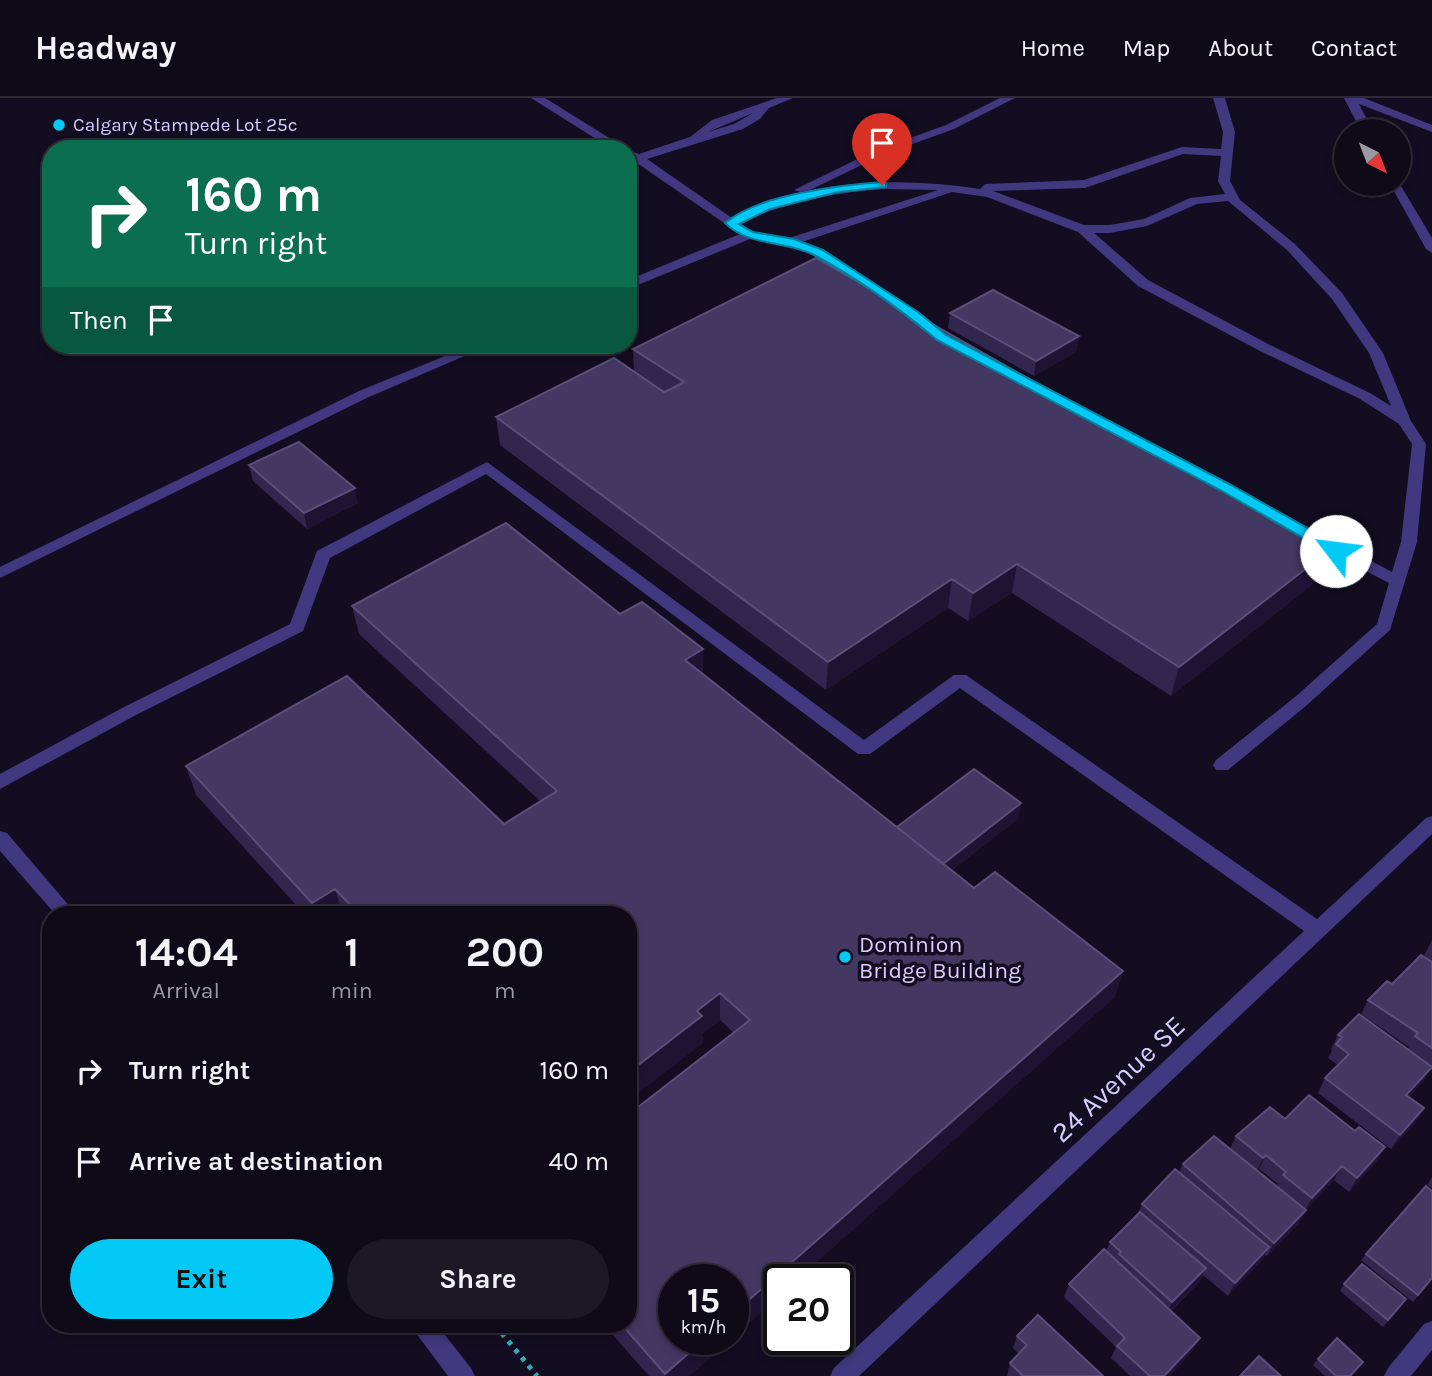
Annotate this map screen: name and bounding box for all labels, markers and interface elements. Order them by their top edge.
text: Headway [35,29,176,67]
text: Home [1021,34,1085,62]
text: Map [1123,34,1170,62]
text: About [1208,34,1273,62]
text: Contact [1311,34,1397,62]
pin [852,113,912,185]
place label: Calgary Stampede Lot 25c [73,114,298,136]
marker: Calgary Stampede Lot 25c [51,117,67,133]
north arrow [1334,119,1410,196]
map controls [1334,119,1411,196]
icon: arrive [863,124,901,162]
text: 160 m [185,166,322,223]
icon: right [70,168,161,259]
text: Turn right [185,225,327,262]
icon: arrive [142,301,180,339]
text: Then [70,305,128,336]
position arrow [1299,514,1373,588]
text: 14:04 [135,927,238,977]
text: 1 [344,927,359,977]
text: 200 [466,927,544,977]
place label: Dominion Bridge Building [859,931,1021,984]
marker: Dominion Bridge Building [837,949,853,965]
text: Arrival [153,977,220,1004]
text: min [331,977,373,1004]
text: m [494,977,516,1004]
street label: 24 Avenue SE [1045,1009,1191,1149]
icon: right [70,1052,108,1090]
text: Turn right [129,1055,250,1086]
text: 160 m [540,1055,609,1086]
icon: arrive [70,1143,108,1181]
text: Arrive at destination [129,1146,383,1177]
text: 40 m [549,1146,609,1177]
button: Exit [70,1239,333,1319]
button: Share [347,1239,609,1319]
speed limit sign: 20 [763,1264,854,1355]
text: 15 [687,1280,720,1321]
text: km/h [681,1316,726,1338]

